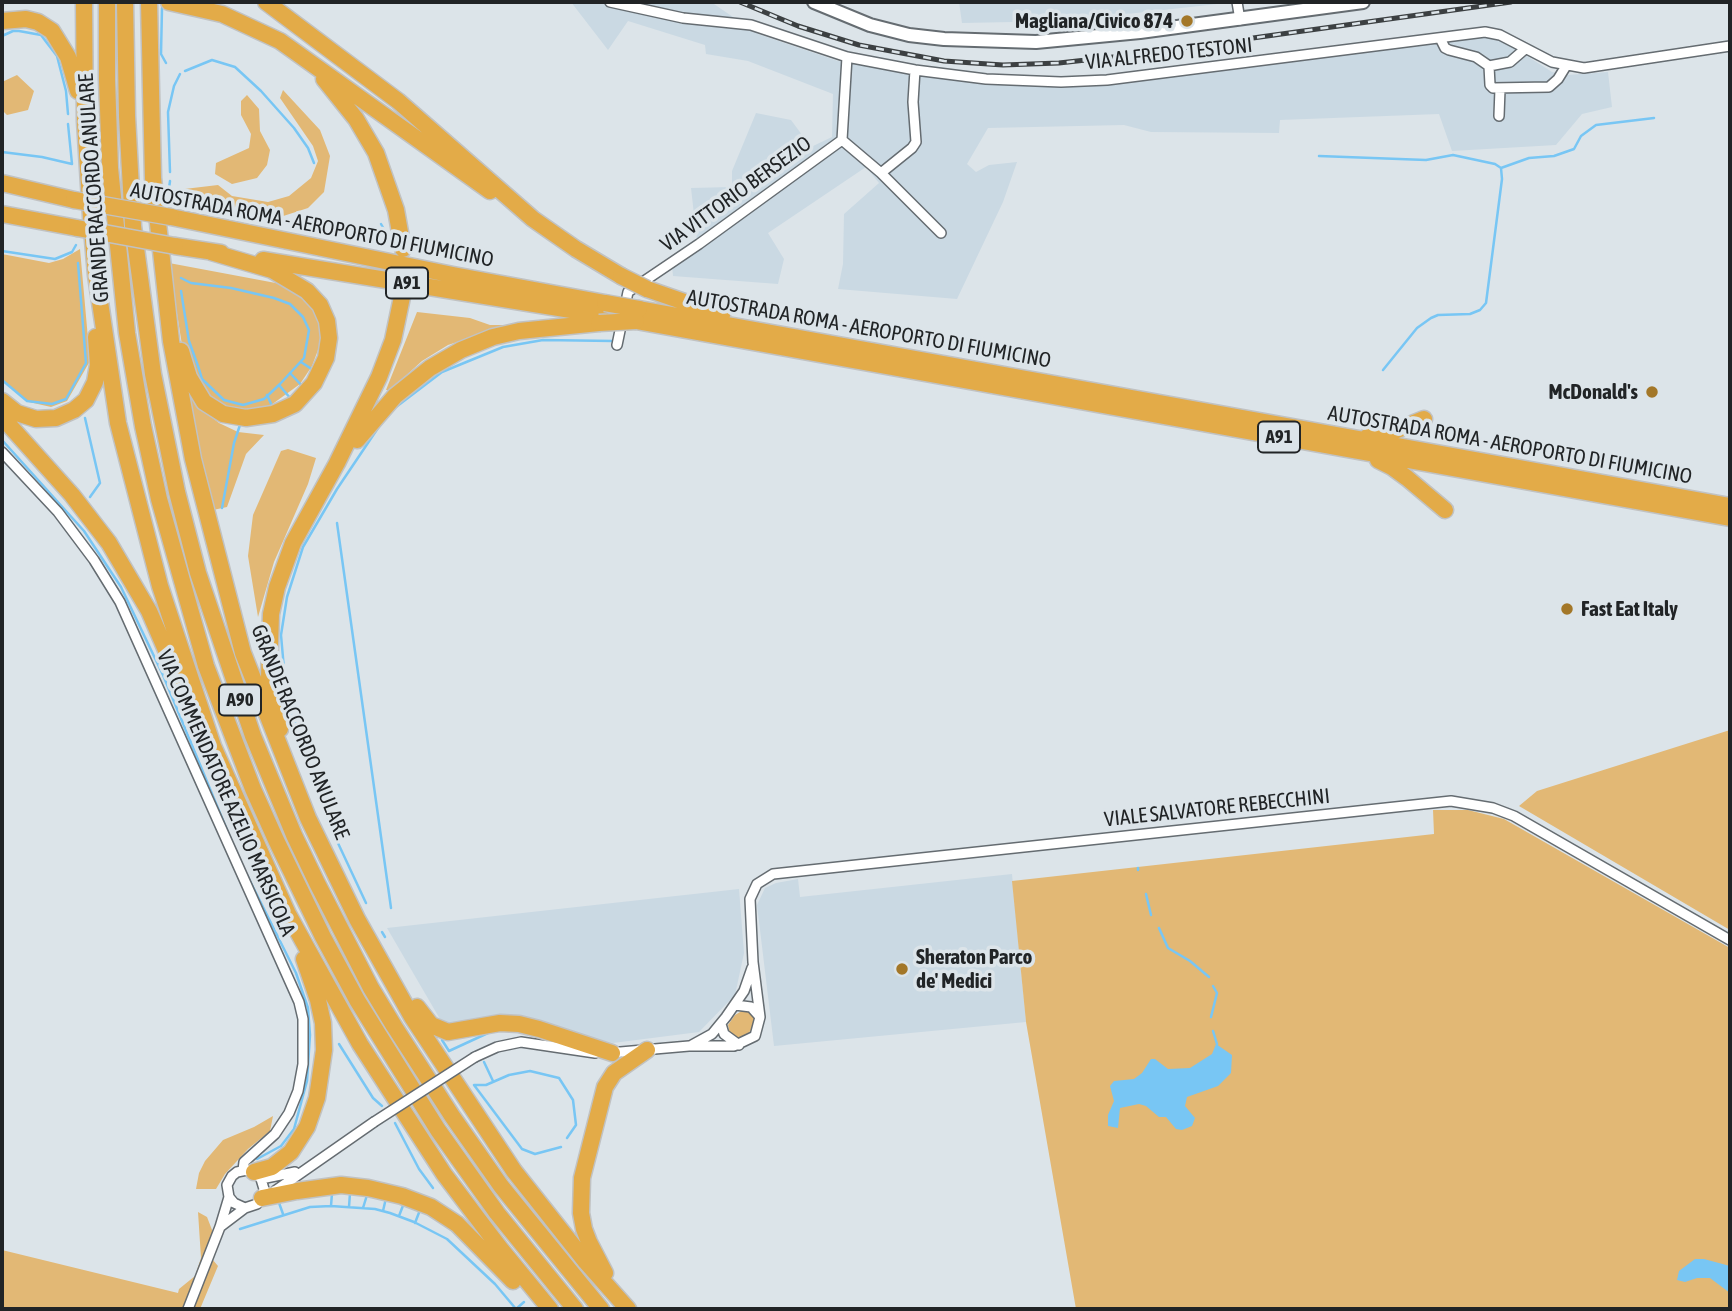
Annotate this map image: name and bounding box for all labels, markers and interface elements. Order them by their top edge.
place label: Magliana/Civico 874 [1015,8,1173,34]
marker: Magliana/Civico 874 [1179,13,1195,29]
street label: VIA ALFREDO TESTONI [1084,33,1254,75]
street label: GRANDE RACCORDO ANULARE [73,73,115,303]
street label: VIA VITTORIO BERSEZIO [656,131,816,257]
street label: AUTOSTRADA ROMA - AEROPORTO DI FIUMICINO [128,177,496,273]
road number: A91 [386,268,428,298]
street label: AUTOSTRADA ROMA - AEROPORTO DI FIUMICINO [685,285,1053,373]
place label: McDonald's [1548,379,1638,405]
marker: McDonald's [1644,384,1660,400]
street label: AUTOSTRADA ROMA - AEROPORTO DI FIUMICINO [1326,401,1694,489]
road number: A91 [1258,422,1300,452]
place label: Fast Eat Italy [1581,596,1678,622]
marker: Fast Eat Italy [1559,601,1575,617]
street label: GRANDE RACCORDO ANULARE [245,621,355,843]
street label: VIA COMMENDATORE AZELIO MARSICOLA [151,646,301,940]
road number: A90 [219,684,261,716]
street label: VIALE SALVATORE REBECCHINI [1103,784,1331,832]
place label: Sheraton Parco de' Medici [916,944,1032,994]
marker: Sheraton Parco de' Medici [894,961,910,977]

